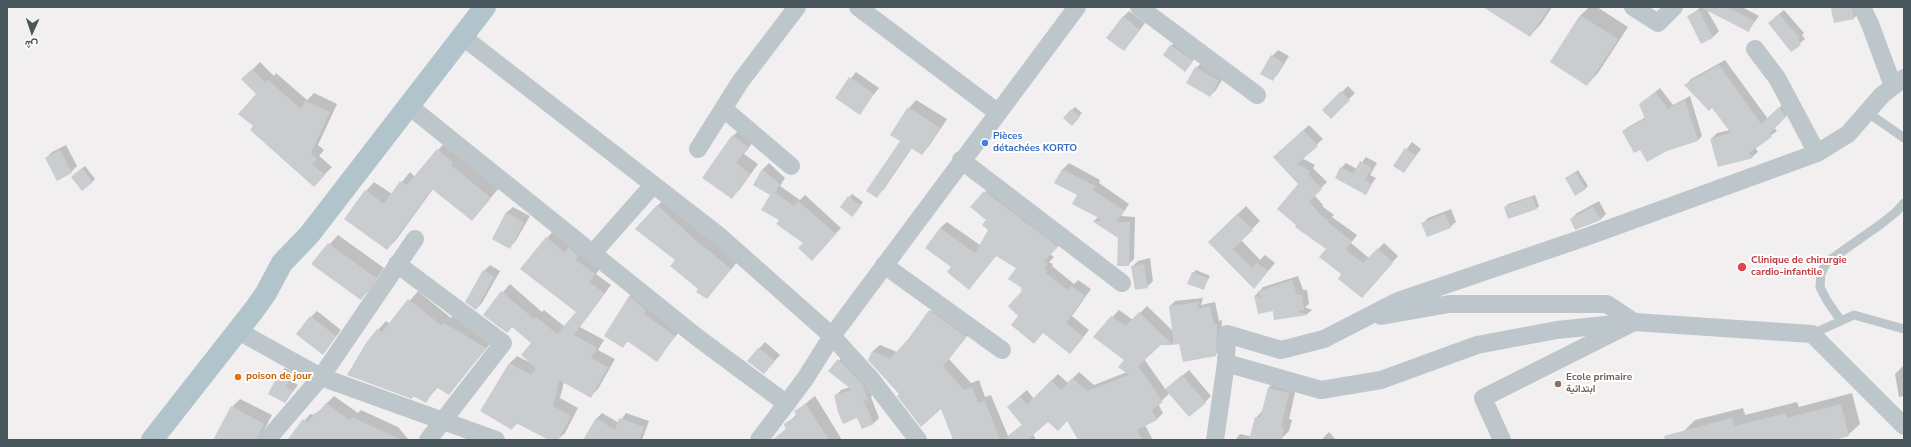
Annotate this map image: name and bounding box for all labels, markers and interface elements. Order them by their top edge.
north arrow [12,12,52,52]
text: ش [24,37,38,52]
place label: Pièces détachées KORTO [993,131,1077,154]
marker: Pièces détachées KORTO [980,138,990,148]
place label: Clinique de chirurgie cardio-infantile [1751,255,1847,278]
marker: Clinique de chirurgie cardio-infantile [1736,261,1748,273]
place label: poison de jour [246,371,312,383]
marker: poison de jour [233,372,243,382]
place label: Ecole primaire ابتدائية [1566,372,1632,396]
marker: Ecole primaire ابتدائية [1553,379,1563,389]

